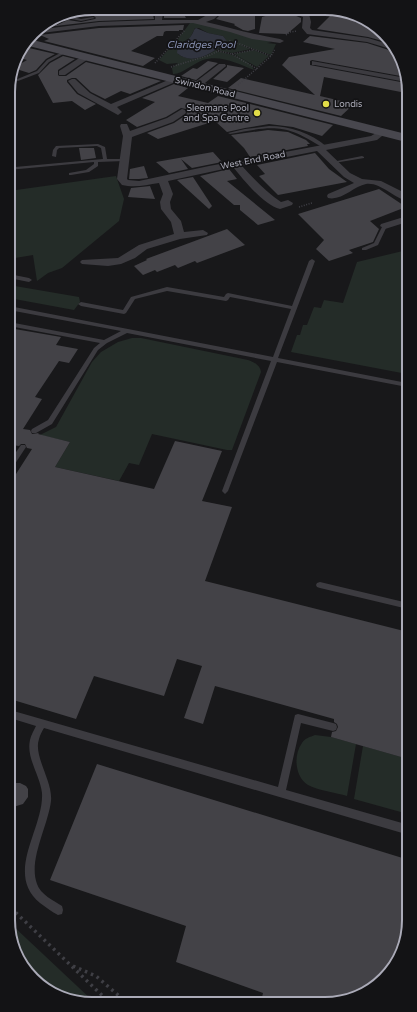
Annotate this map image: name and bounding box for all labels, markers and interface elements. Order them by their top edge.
water label: Claridges Pool [167,39,237,51]
street label: Swindon Road [174,75,236,100]
marker: Londis [321,99,331,109]
place label: Londis [334,99,362,110]
place label: Sleemans Pool and Spa Centre [183,103,249,124]
marker: Sleemans Pool and Spa Centre [252,108,262,118]
street label: West End Road [220,149,286,172]

